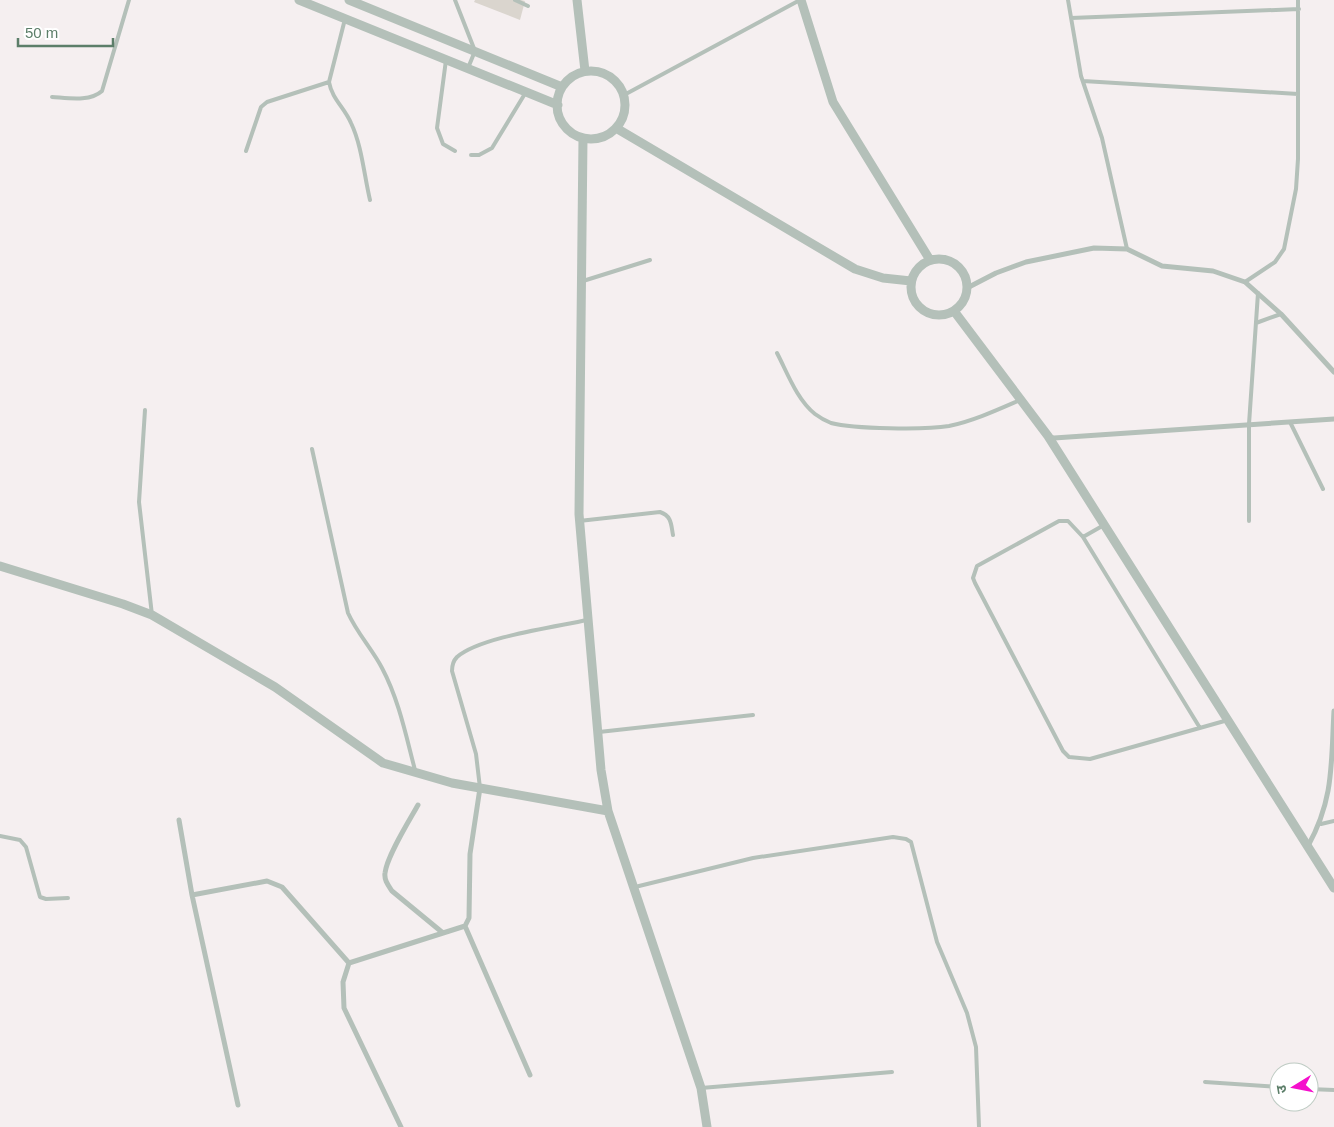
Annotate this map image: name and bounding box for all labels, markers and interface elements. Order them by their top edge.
scale bar [18,15,112,47]
text: 50 m [25,24,58,41]
north arrow [1269,1062,1319,1112]
text: उ [1272,1083,1290,1095]

